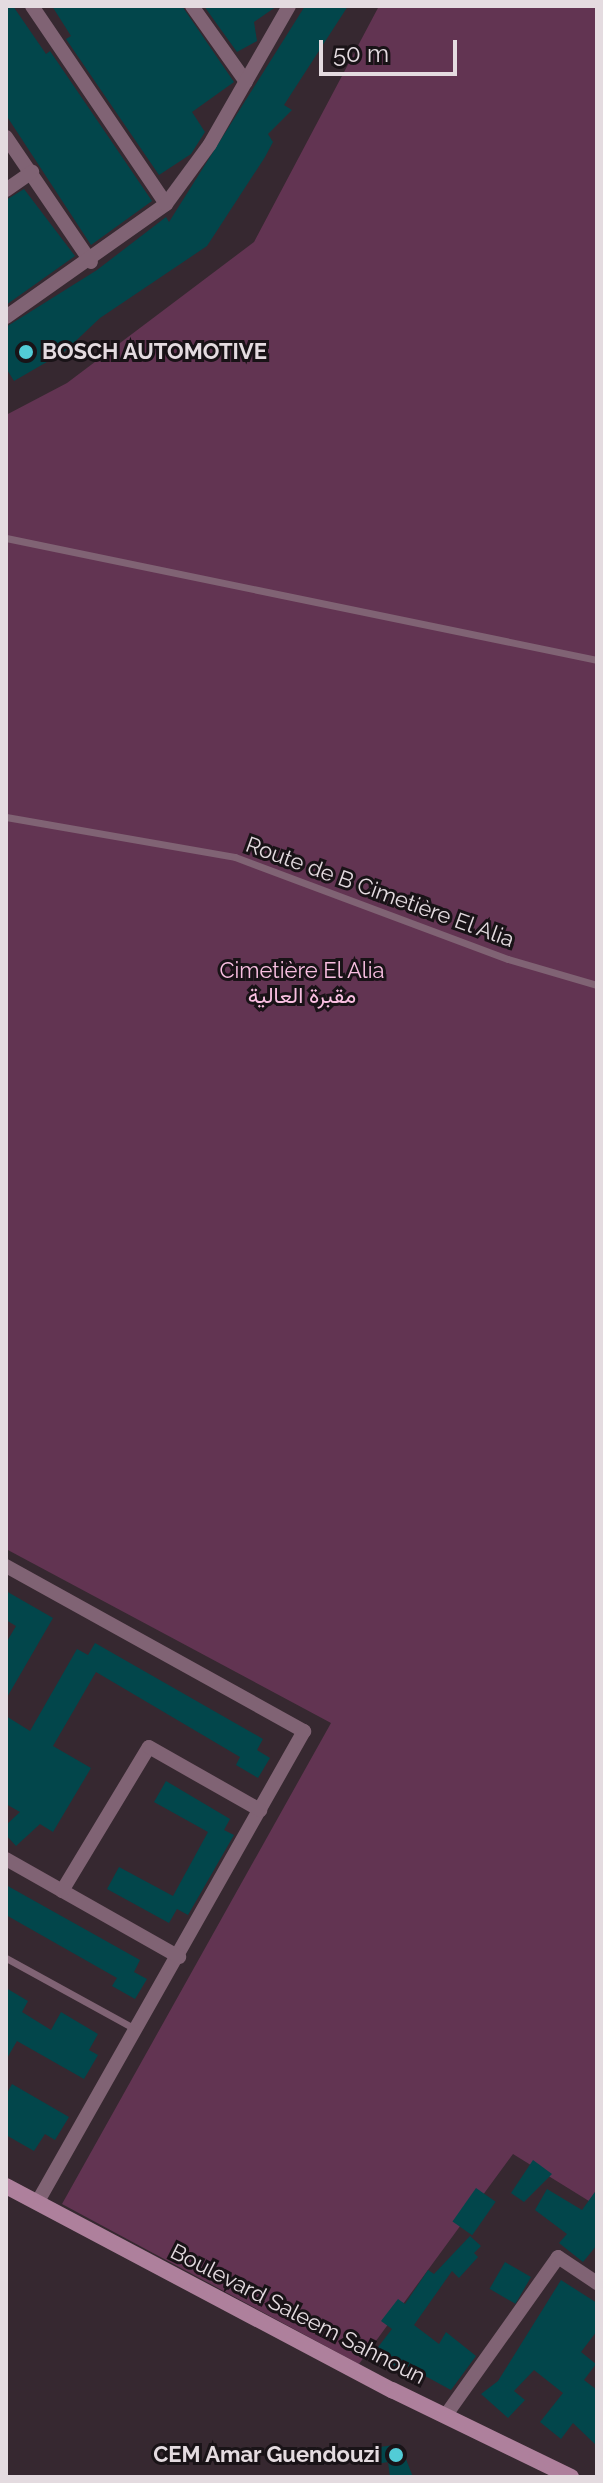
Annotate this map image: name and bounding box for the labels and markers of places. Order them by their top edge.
place label: BOSCH AUTOMOTIVE [42,339,268,365]
marker: BOSCH AUTOMOTIVE [17,343,35,361]
place label: CEM Amar Guendouzi [152,2442,380,2468]
marker: CEM Amar Guendouzi [387,2446,405,2464]

